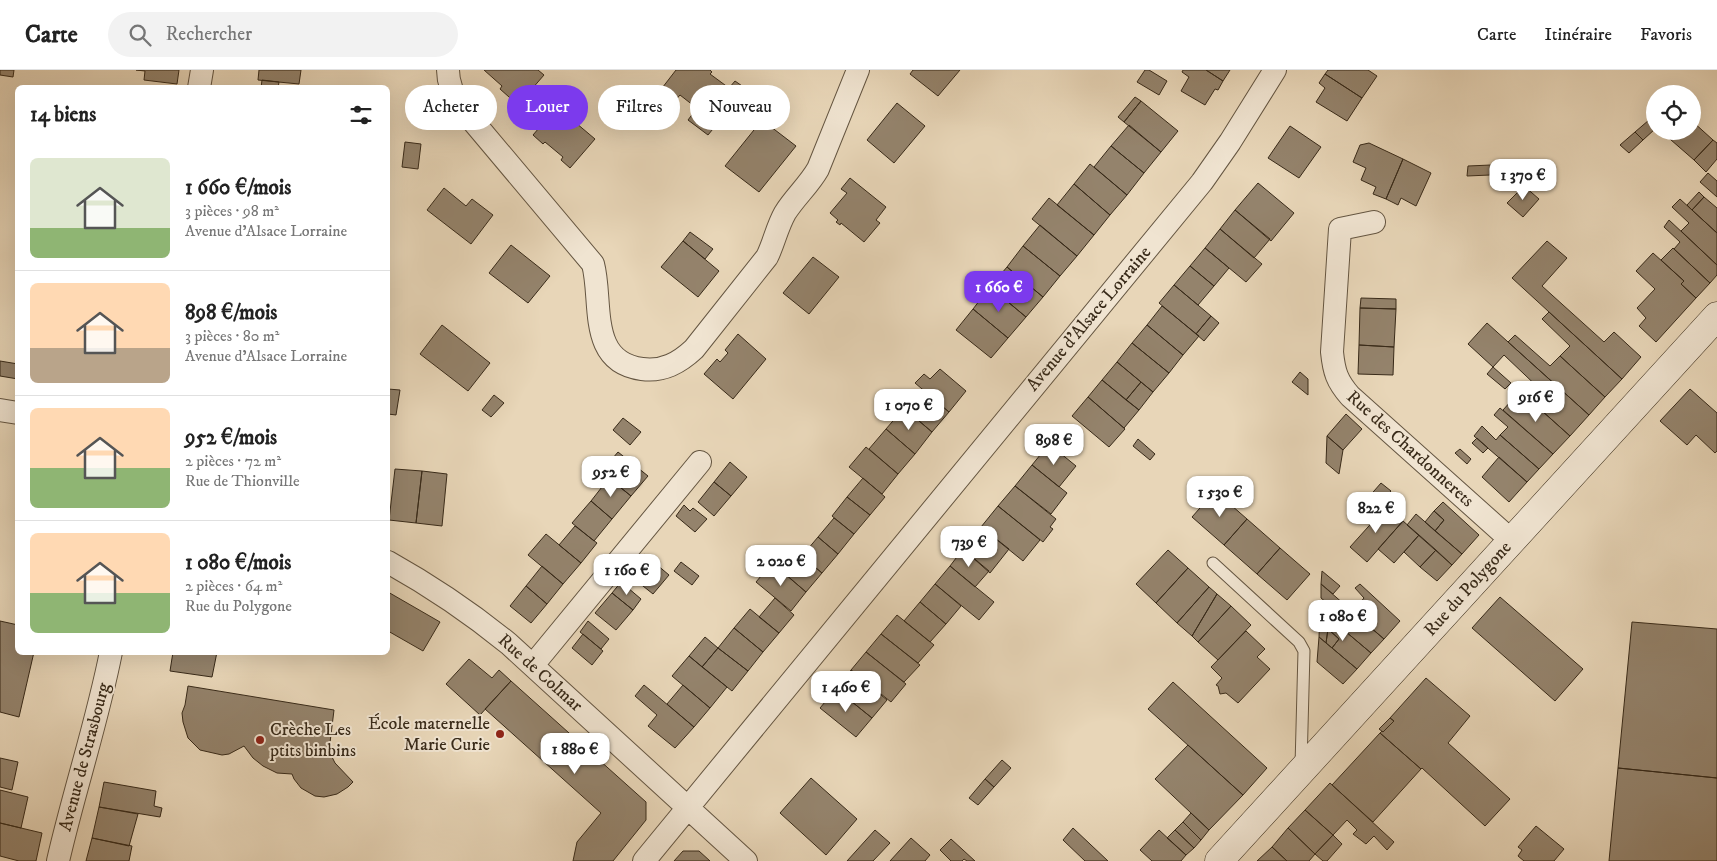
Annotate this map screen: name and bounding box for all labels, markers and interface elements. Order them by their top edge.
search box [108,12,458,57]
text: Carte [25,20,78,50]
icon: search [126,21,154,49]
text: Rechercher [166,23,252,46]
text: Carte [1477,24,1517,46]
text: Itinéraire [1545,24,1612,46]
text: Favoris [1640,24,1692,46]
chip: Acheter [405,85,497,130]
chip: Louer [507,85,588,130]
chip: Filtres [598,85,680,130]
chip: Nouveau [690,85,790,130]
map controls [1646,85,1701,140]
button: locate [1646,85,1701,140]
icon: filters [347,101,375,129]
text: 14 biens [30,102,96,128]
pin: 1 370 € [1477,158,1569,201]
text: 1 370 € [1500,165,1546,185]
text: 1 660 €/mois [185,175,291,201]
icon: home [70,178,130,238]
text: 3 pièces · 98 m² [185,201,279,221]
text: Avenue d'Alsace Lorraine [185,221,347,241]
street label: Avenue d'Alsace Lorraine [1022,242,1156,396]
pin: 1 660 € [953,270,1045,313]
text: 1 660 € [975,277,1023,297]
text: 898 €/mois [185,300,277,326]
icon: home [70,303,130,363]
text: 3 pièces · 80 m² [185,326,280,346]
text: Avenue d'Alsace Lorraine [185,346,347,366]
pin: 916 € [1501,380,1571,423]
street label: Rue des Chardonnerets [1342,386,1478,512]
text: 916 € [1519,387,1553,407]
pin: 1 070 € [863,388,955,431]
text: 1 070 € [885,395,933,415]
pin: 898 € [1019,424,1089,466]
text: 952 €/mois [185,425,277,451]
icon: home [70,428,130,488]
text: 898 € [1036,430,1072,450]
text: 2 pièces · 72 m² [185,451,281,471]
pin: 952 € [576,456,646,498]
text: 952 € [593,462,629,482]
text: Rue de Thionville [185,471,300,491]
pin: 1 530 € [1174,476,1266,518]
text: 1 530 € [1198,482,1242,502]
pin: 822 € [1341,492,1411,534]
text: 822 € [1358,498,1394,518]
pin: 739 € [934,526,1004,568]
text: 739 € [951,532,987,552]
street label: Rue du Polygone [1420,537,1516,641]
pin: 2 020 € [735,544,827,587]
text: 1 080 €/mois [185,550,291,576]
text: 2 020 € [756,551,806,571]
icon: home [70,553,130,613]
pin: 1 160 € [581,554,673,596]
text: 1 160 € [605,560,649,580]
text: 2 pièces · 64 m² [185,576,282,596]
text: Rue du Polygone [185,596,292,616]
pin: 1 080 € [1297,600,1389,642]
text: 1 080 € [1319,606,1367,626]
street label: Rue de Colmar [493,629,587,717]
pin: 1 460 € [800,670,892,713]
text: 1 460 € [822,677,870,697]
street label: Avenue de Strasbourg [55,680,115,834]
place label: École maternelle Marie Curie [368,713,490,756]
place label: Crèche Les ptits binbins [269,719,356,762]
marker: École maternelle Marie Curie [494,728,506,740]
pin: 1 880 € [529,732,621,775]
marker: Crèche Les ptits binbins [254,734,266,746]
text: 1 880 € [552,739,598,759]

